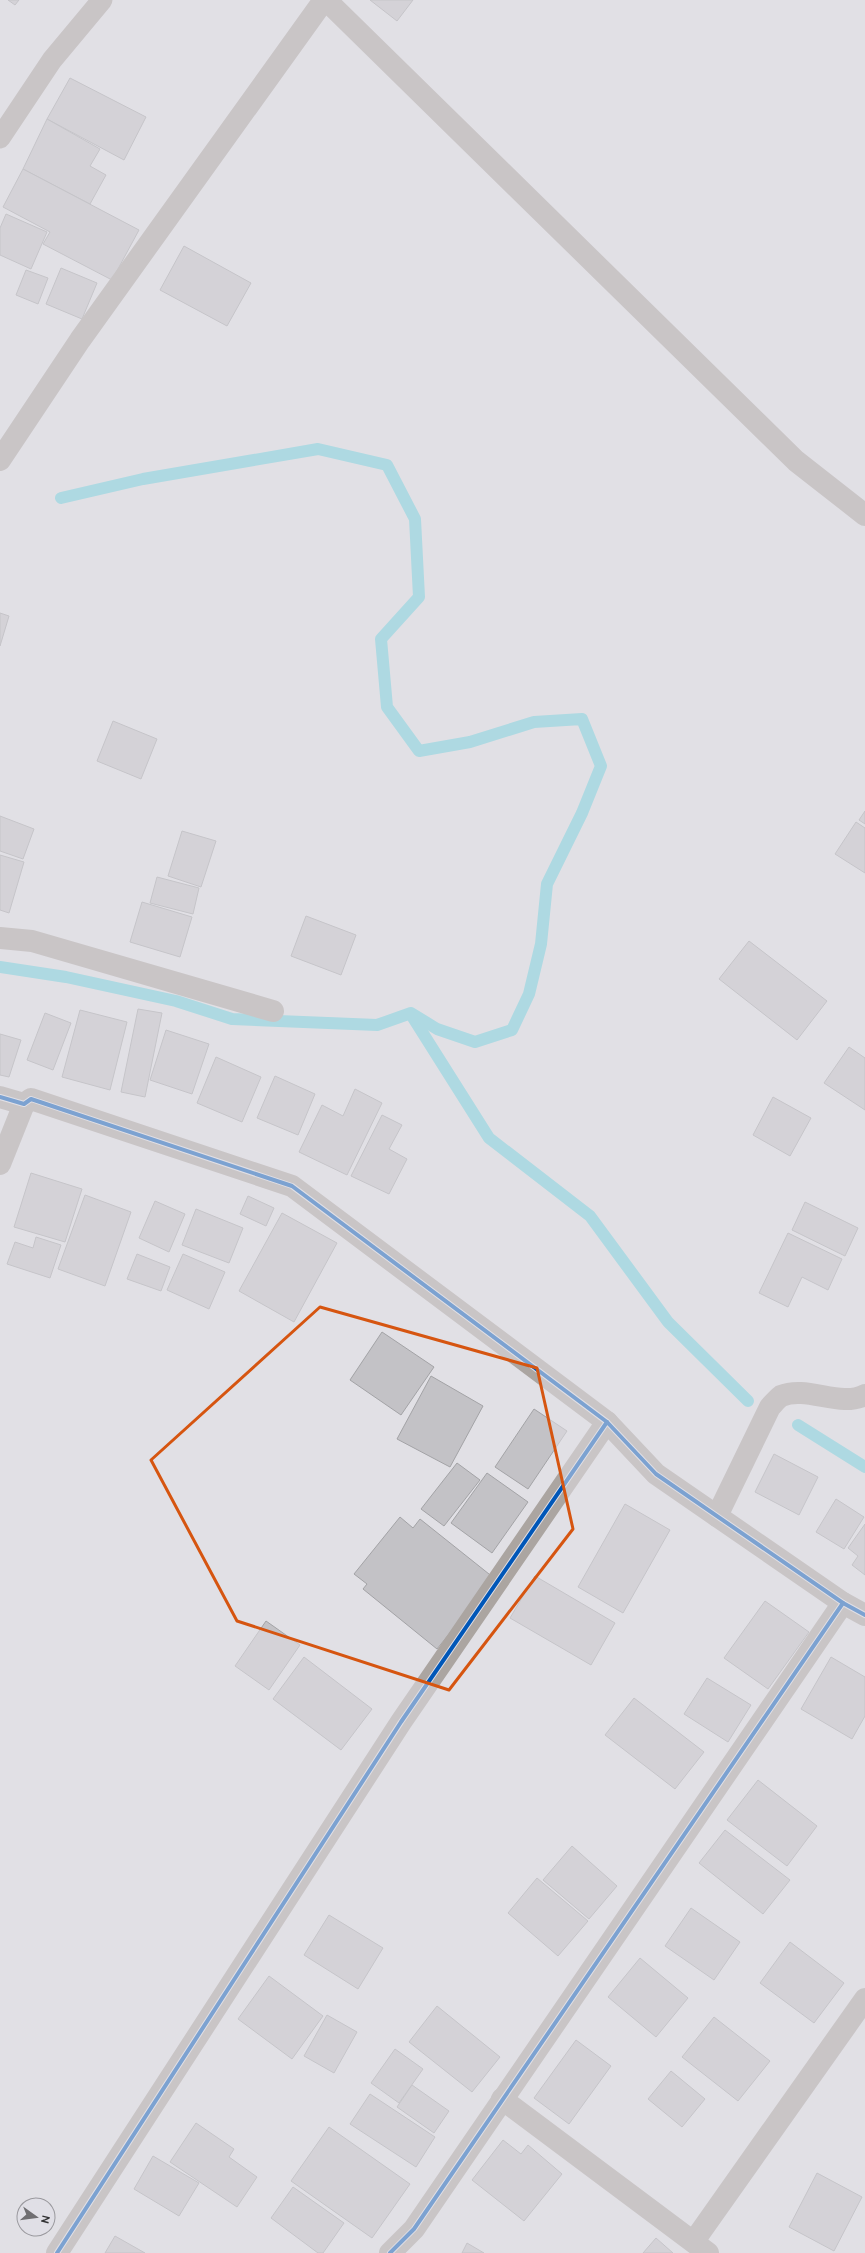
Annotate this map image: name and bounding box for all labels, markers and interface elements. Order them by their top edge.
north arrow [16,2197,56,2237]
text: N [39,2214,53,2225]

